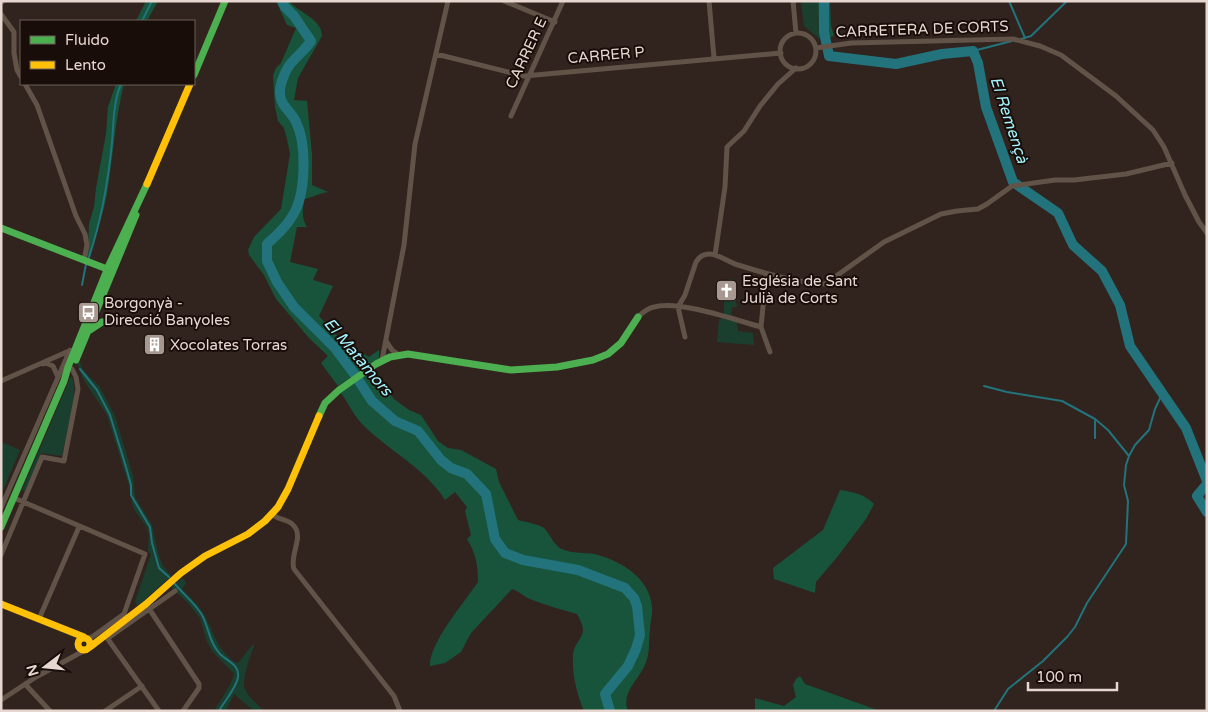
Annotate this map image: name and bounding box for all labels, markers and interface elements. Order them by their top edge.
street label: CARRER E [502,14,550,92]
street label: CARRETERA DE CORTS [835,17,1009,41]
legend [20,20,195,85]
text: Fluido [65,31,109,49]
street label: CARRER P [567,43,645,67]
text: Lento [65,56,106,74]
water label: El Remençà [986,74,1033,167]
place label: Església de Sant Julià de Corts [742,272,858,307]
church icon: Església de Sant Julià de Corts [714,278,738,302]
place label: Borgonyà - Direcció Banyoles [104,294,230,329]
bus stop icon: Borgonyà - Direcció Banyoles [76,300,100,324]
water label: El Matamors [320,314,397,401]
building icon: Xocolates Torras [142,333,166,357]
place label: Xocolates Torras [170,336,287,354]
north arrow [20,642,70,692]
scale bar [1028,660,1117,692]
text: N [23,663,43,678]
text: 100 m [1036,668,1082,686]

